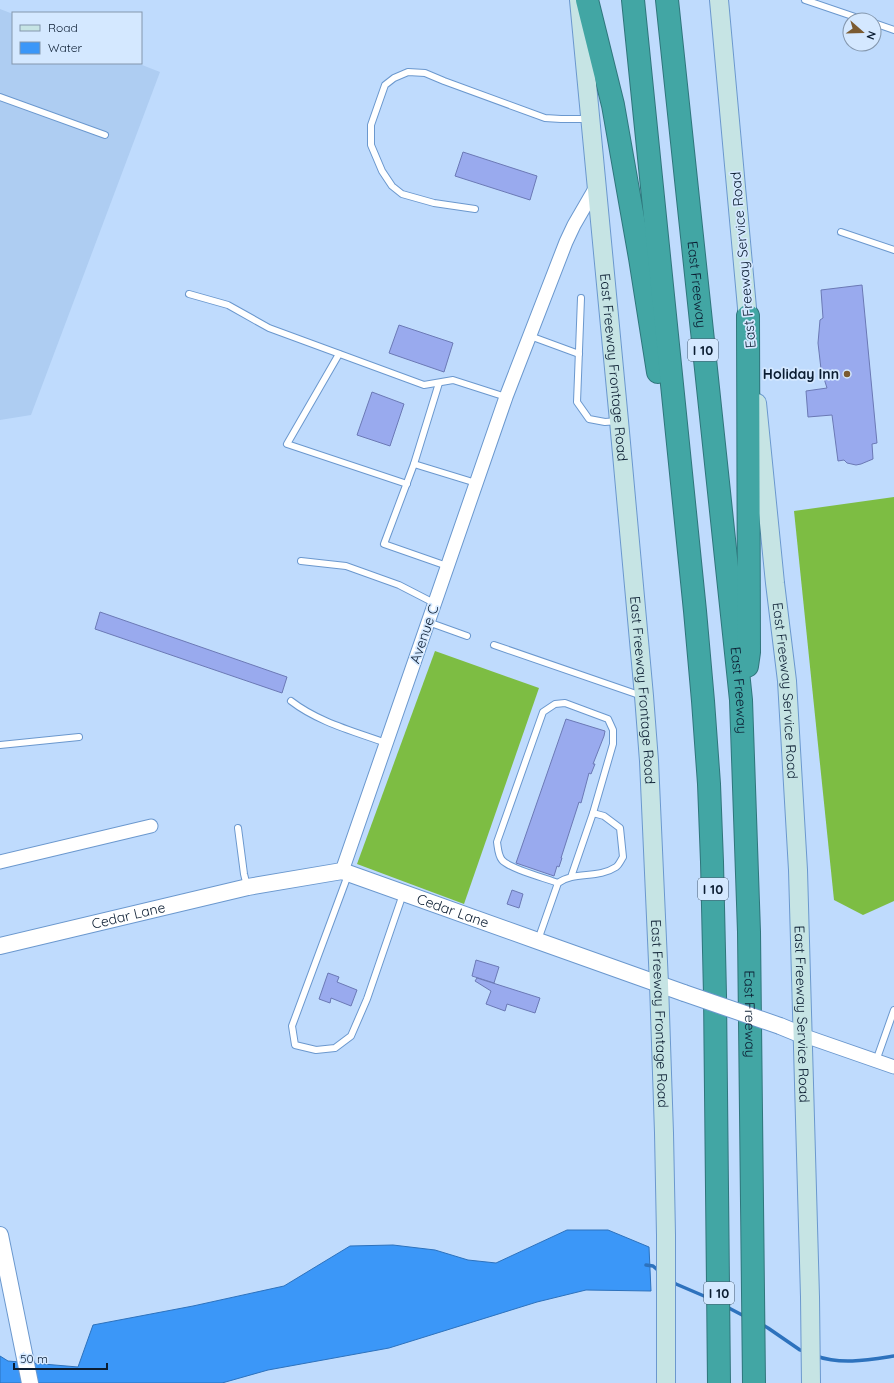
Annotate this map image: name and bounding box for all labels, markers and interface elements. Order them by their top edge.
legend [12,12,142,64]
north arrow [842,12,882,52]
text: Road [48,20,78,35]
text: N [863,29,879,42]
text: Water [48,40,83,55]
street label: East Freeway Service Road [726,171,760,349]
street label: East Freeway [684,240,711,329]
street label: East Freeway Frontage Road [596,272,632,462]
road number: I 10 [688,339,718,361]
place label: Holiday Inn [763,365,839,383]
marker: Holiday Inn [842,369,852,379]
street label: East Freeway Frontage Road [626,595,659,785]
street label: East Freeway Service Road [768,601,802,779]
street label: Avenue C [406,602,442,666]
street label: East Freeway [726,646,751,734]
road number: I 10 [698,878,728,900]
street label: Cedar Lane [414,889,491,932]
street label: Cedar Lane [90,898,167,933]
street label: East Freeway Frontage Road [647,919,672,1108]
street label: East Freeway Service Road [791,925,814,1103]
street label: East Freeway [740,970,759,1058]
road number: I 10 [704,1282,734,1304]
scale bar [14,1345,107,1371]
text: 50 m [20,1351,48,1366]

